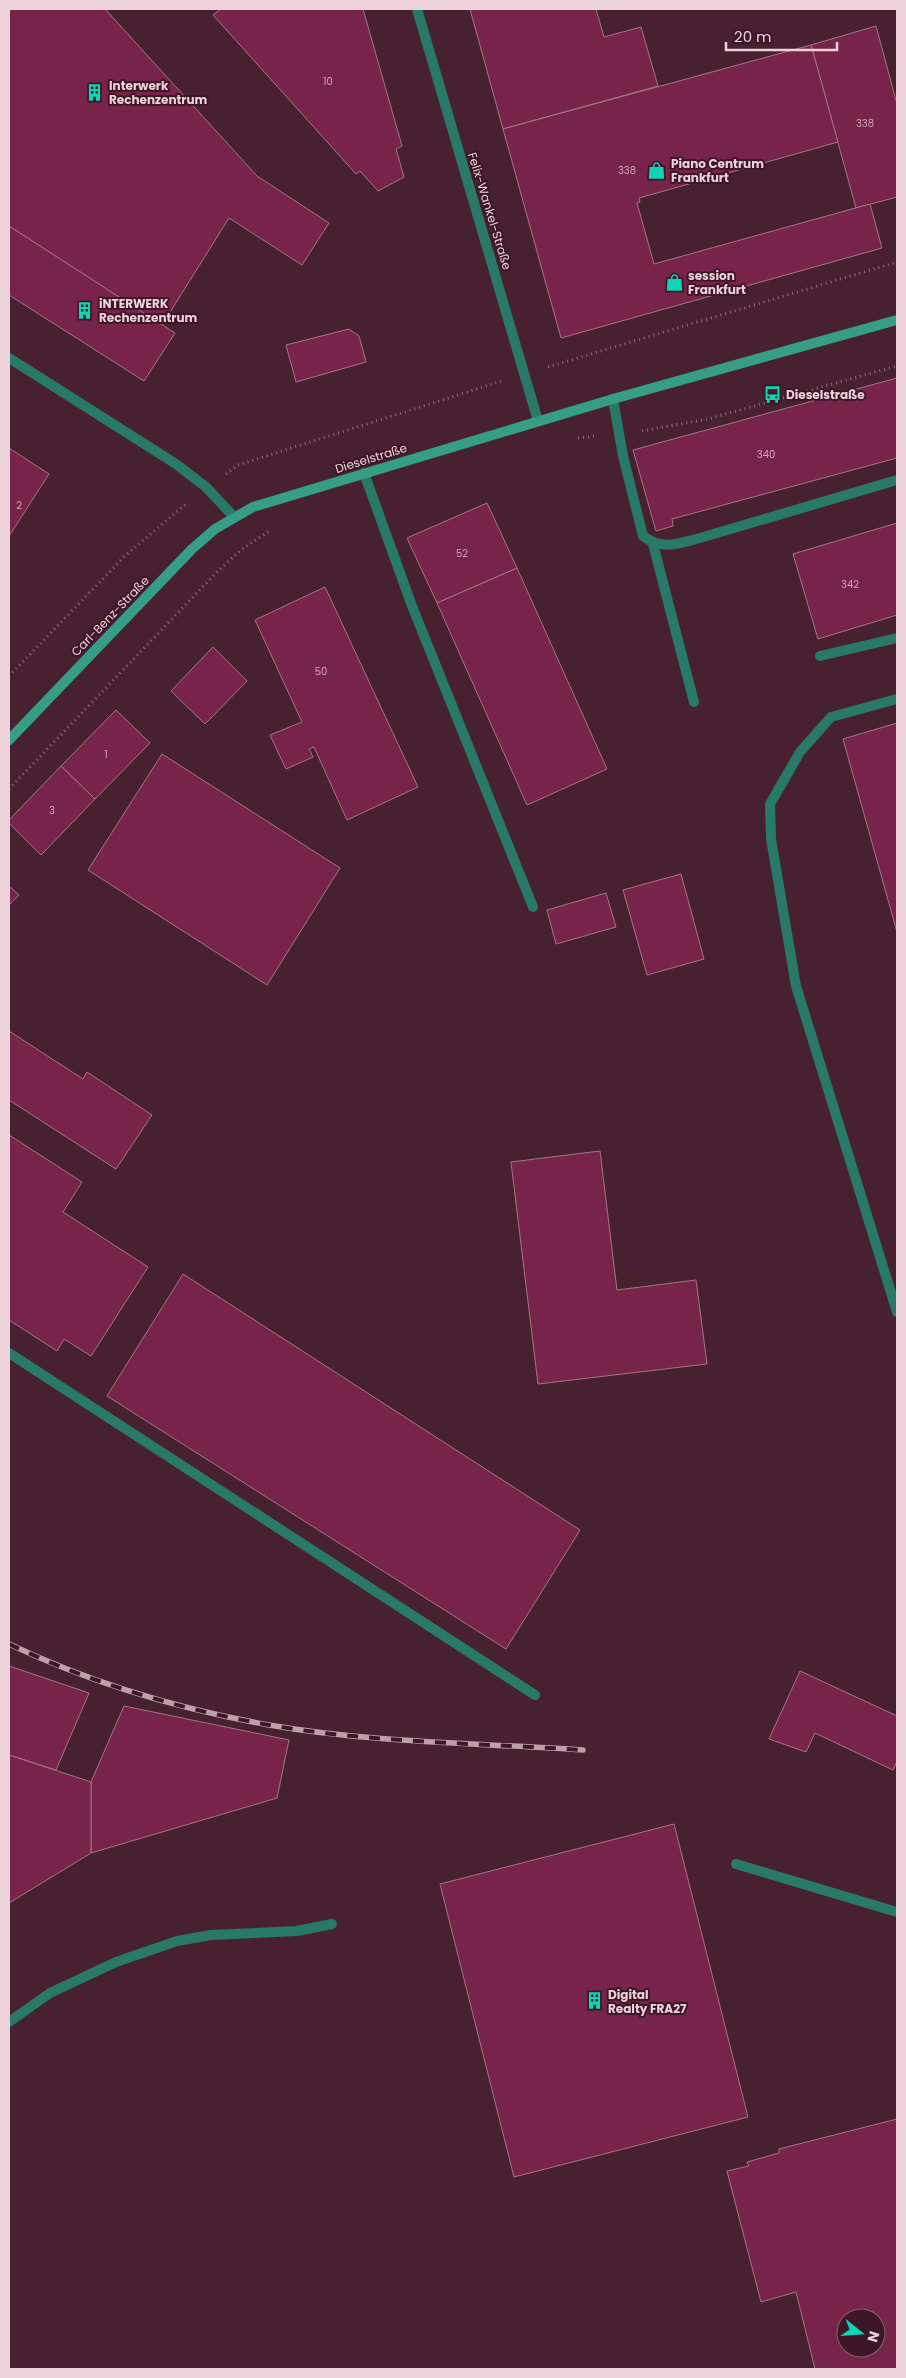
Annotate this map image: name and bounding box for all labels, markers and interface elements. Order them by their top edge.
scale bar [726,20,837,52]
text: 20 m [734,26,772,47]
house number: 10 [323,74,333,89]
place label: Interwerk Rechenzentrum [109,77,208,108]
building icon: Interwerk Rechenzentrum [85,82,105,102]
house number: 338 [856,116,874,131]
street label: Felix-Wankel-Straße [464,150,516,272]
place label: Piano Centrum Frankfurt [671,155,764,186]
shop icon: Piano Centrum Frankfurt [647,160,667,180]
house number: 338 [618,163,636,178]
place label: session Frankfurt [688,267,746,298]
shop icon: session Frankfurt [664,272,684,292]
place label: iNTERWERK Rechenzentrum [99,295,198,326]
building icon: iNTERWERK Rechenzentrum [75,300,95,320]
bus stop icon: Dieselstraße [762,384,782,404]
place label: Dieselstraße [786,386,865,403]
street label: Dieselstraße [333,439,409,477]
house number: 340 [757,447,775,462]
house number: 2 [16,498,22,513]
house number: 52 [456,546,468,561]
street label: Carl-Benz-Straße [67,572,153,660]
house number: 342 [841,577,859,592]
house number: 50 [315,664,327,679]
house number: 1 [104,747,108,762]
house number: 3 [49,803,55,818]
place label: Digital Realty FRA27 [608,1986,687,2017]
building icon: Digital Realty FRA27 [584,1991,604,2011]
north arrow [836,2308,886,2358]
text: N [862,2329,885,2345]

